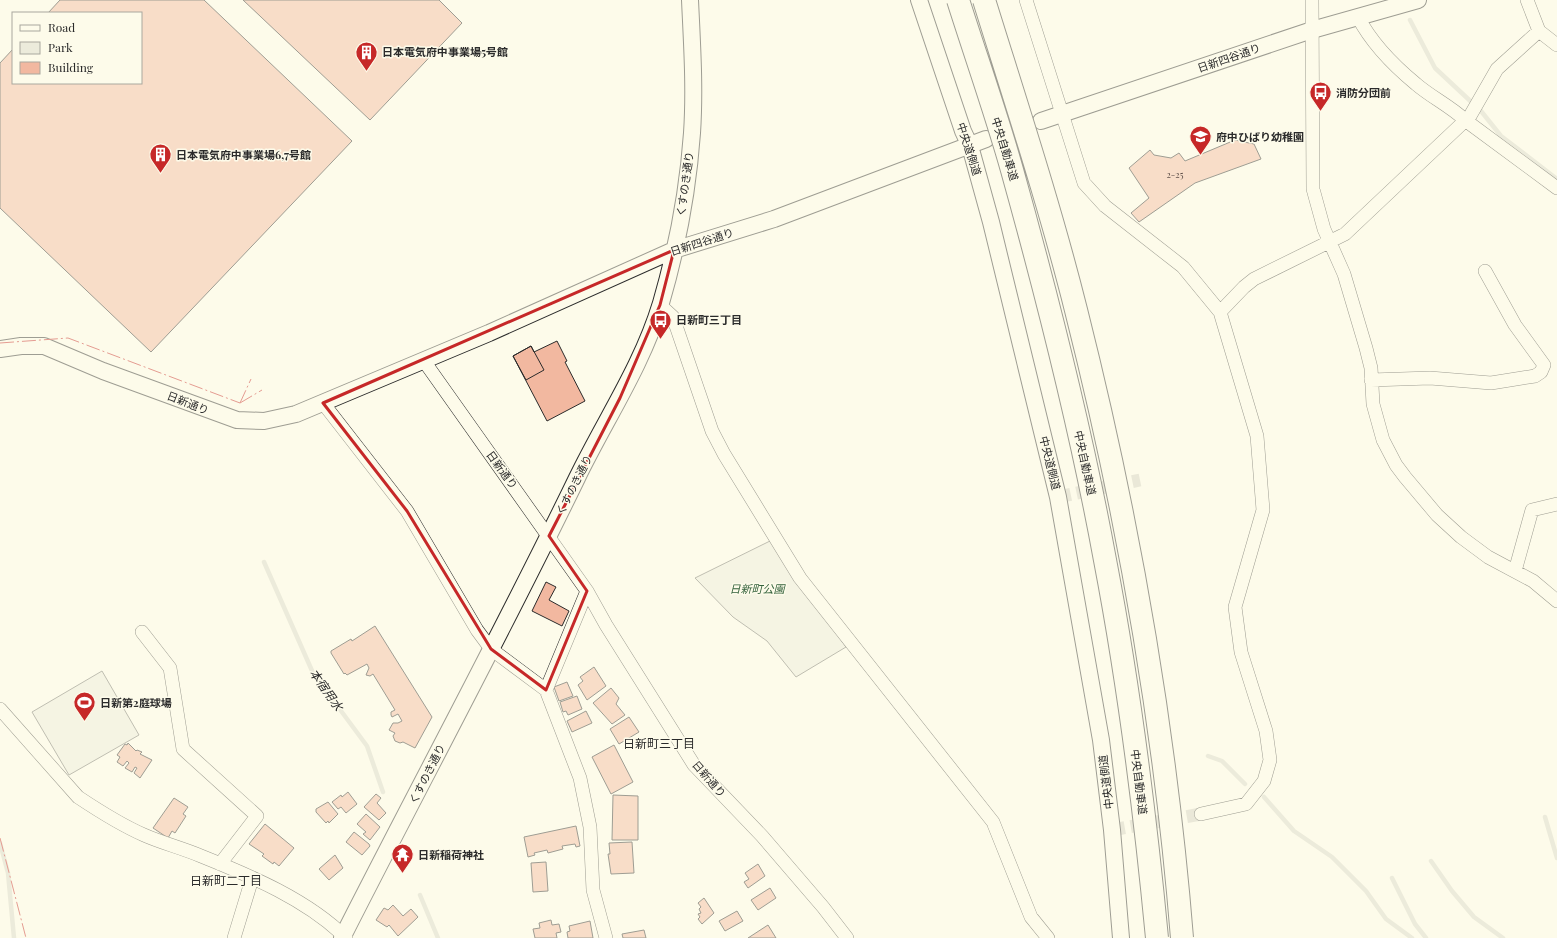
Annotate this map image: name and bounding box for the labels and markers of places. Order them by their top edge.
building icon: 日本電気府中事業場5号館 [354,39,380,72]
place label: 日本電気府中事業場5号館 [382,44,508,59]
bus stop icon: 消防分団前 [1307,80,1333,113]
place label: 消防分団前 [1336,85,1391,100]
school or university icon: 府中ひばり幼稚園 [1188,124,1214,157]
place label: 府中ひばり幼稚園 [1216,129,1304,144]
building icon: 日本電気府中事業場6,7号館 [147,142,173,175]
place label: 日本電気府中事業場6,7号館 [176,147,311,162]
bus stop icon: 日新町三丁目 [647,307,673,340]
place label: 日新町三丁目 [676,312,742,327]
sports icon: 日新第2庭球場 [72,690,98,723]
place label: 日新第2庭球場 [100,695,172,710]
temple icon: 日新稲荷神社 [389,842,415,875]
place label: 日新稲荷神社 [418,847,484,862]

